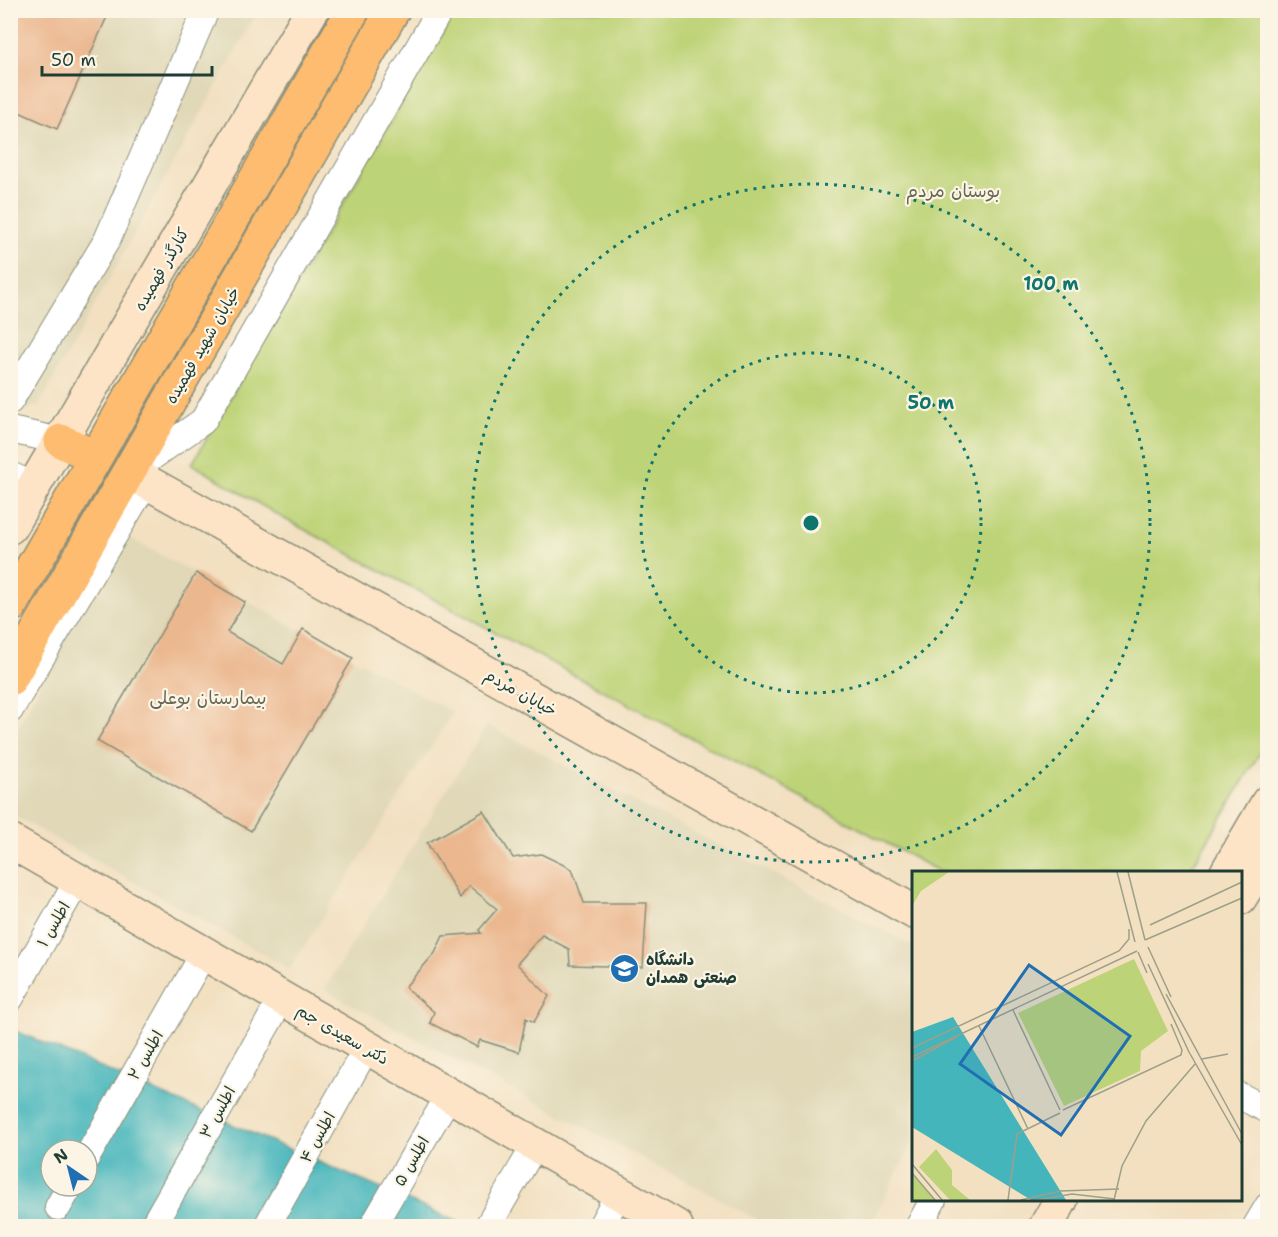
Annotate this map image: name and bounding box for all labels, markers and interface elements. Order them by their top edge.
scale bar [42,39,212,77]
text: 50 m [51,48,96,72]
district label: بوستان مردم [906,179,1000,205]
street label: کنارگذر فهمیده [129,224,194,315]
text: 100 m [1023,272,1079,296]
street label: خیابان شهید فهمیده [160,283,244,408]
text: 50 m [908,391,955,415]
centre of rings [801,513,821,533]
street label: خیابان مردم [480,664,561,723]
district label: بیمارستان بوعلی [149,686,267,710]
inset map [912,871,1242,1201]
street label: اطلس ۱ [32,898,75,951]
place label: دانشگاه صنعتی همدان [646,949,737,988]
school or university icon: دانشگاه صنعتی همدان [609,952,641,984]
street label: دکتر سعیدی جم [292,999,393,1071]
street label: اطلس ۲ [123,1027,168,1084]
street label: اطلس ۳ [195,1083,240,1142]
street label: اطلس ۴ [295,1108,340,1166]
street label: اطلس ۵ [389,1133,434,1190]
north arrow [39,1138,99,1198]
text: N [49,1144,72,1168]

